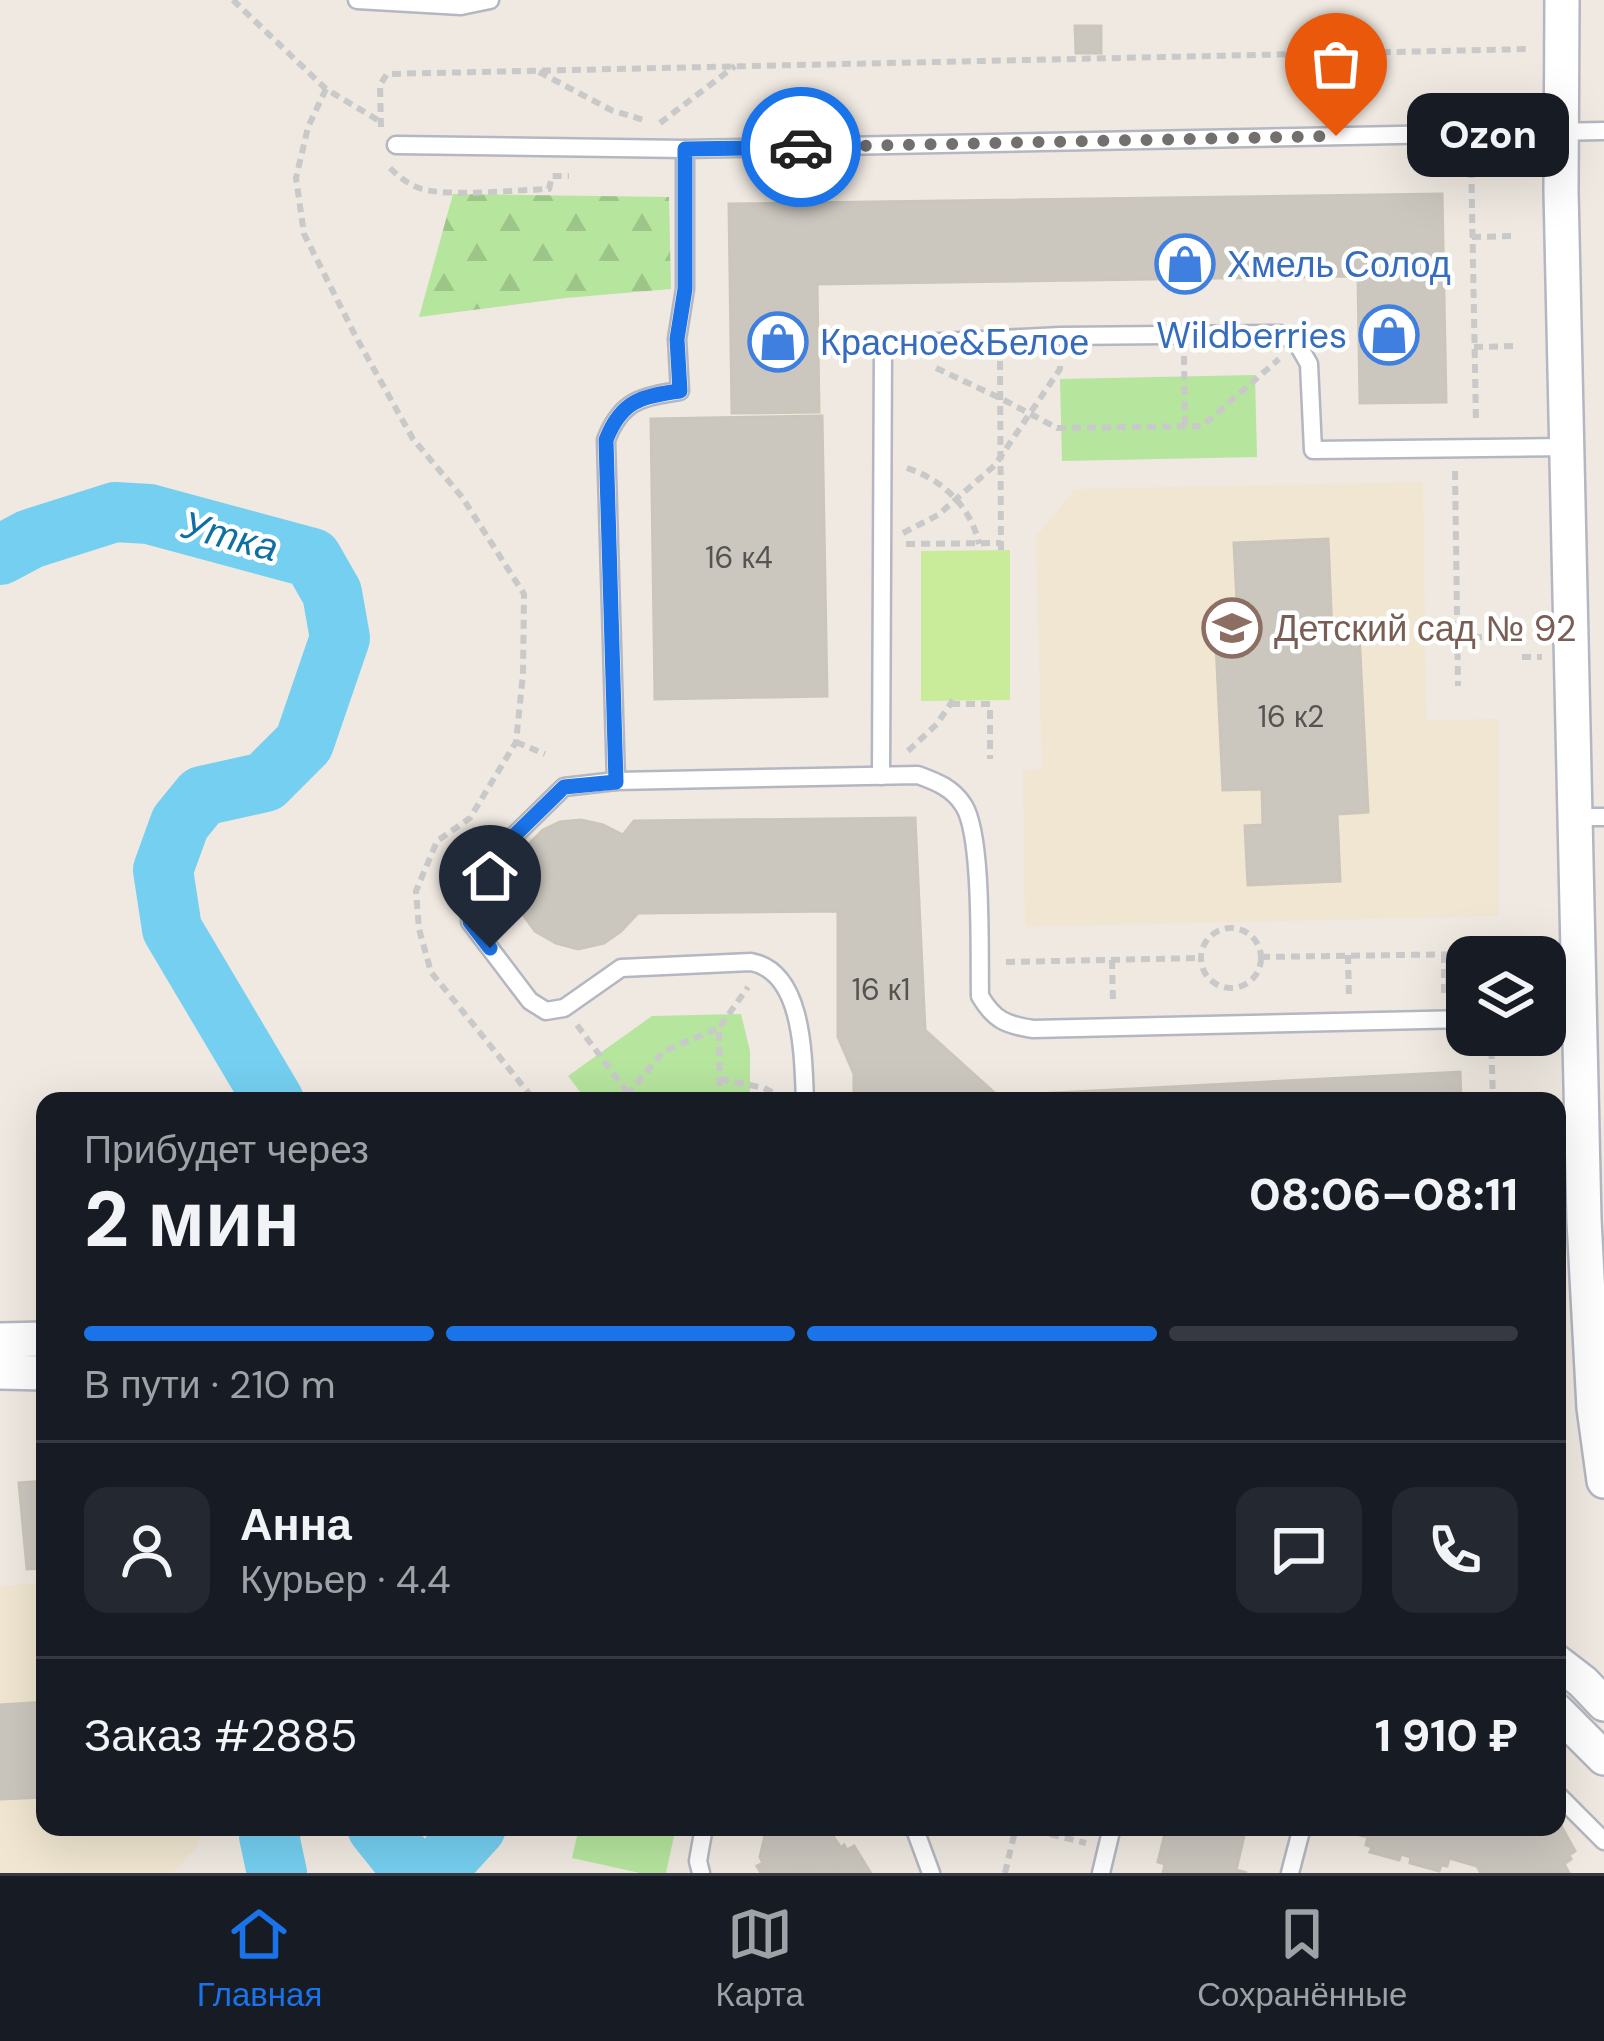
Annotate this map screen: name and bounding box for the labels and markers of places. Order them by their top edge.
pin [1285,13,1387,136]
callout: Ozon [1408,94,1570,178]
shop icon: Хмель Солод [1154,233,1216,295]
place label: Хмель Солод [1227,241,1451,288]
shop icon: Wildberries [1358,304,1420,366]
shop icon: Красное&Белое [747,311,809,373]
place label: Wildberries [1156,312,1347,359]
place label: Красное&Белое [820,319,1089,366]
school or university icon: Детский сад № 92 [1201,597,1263,659]
place label: Детский сад № 92 [1274,605,1576,652]
pin [439,825,541,948]

